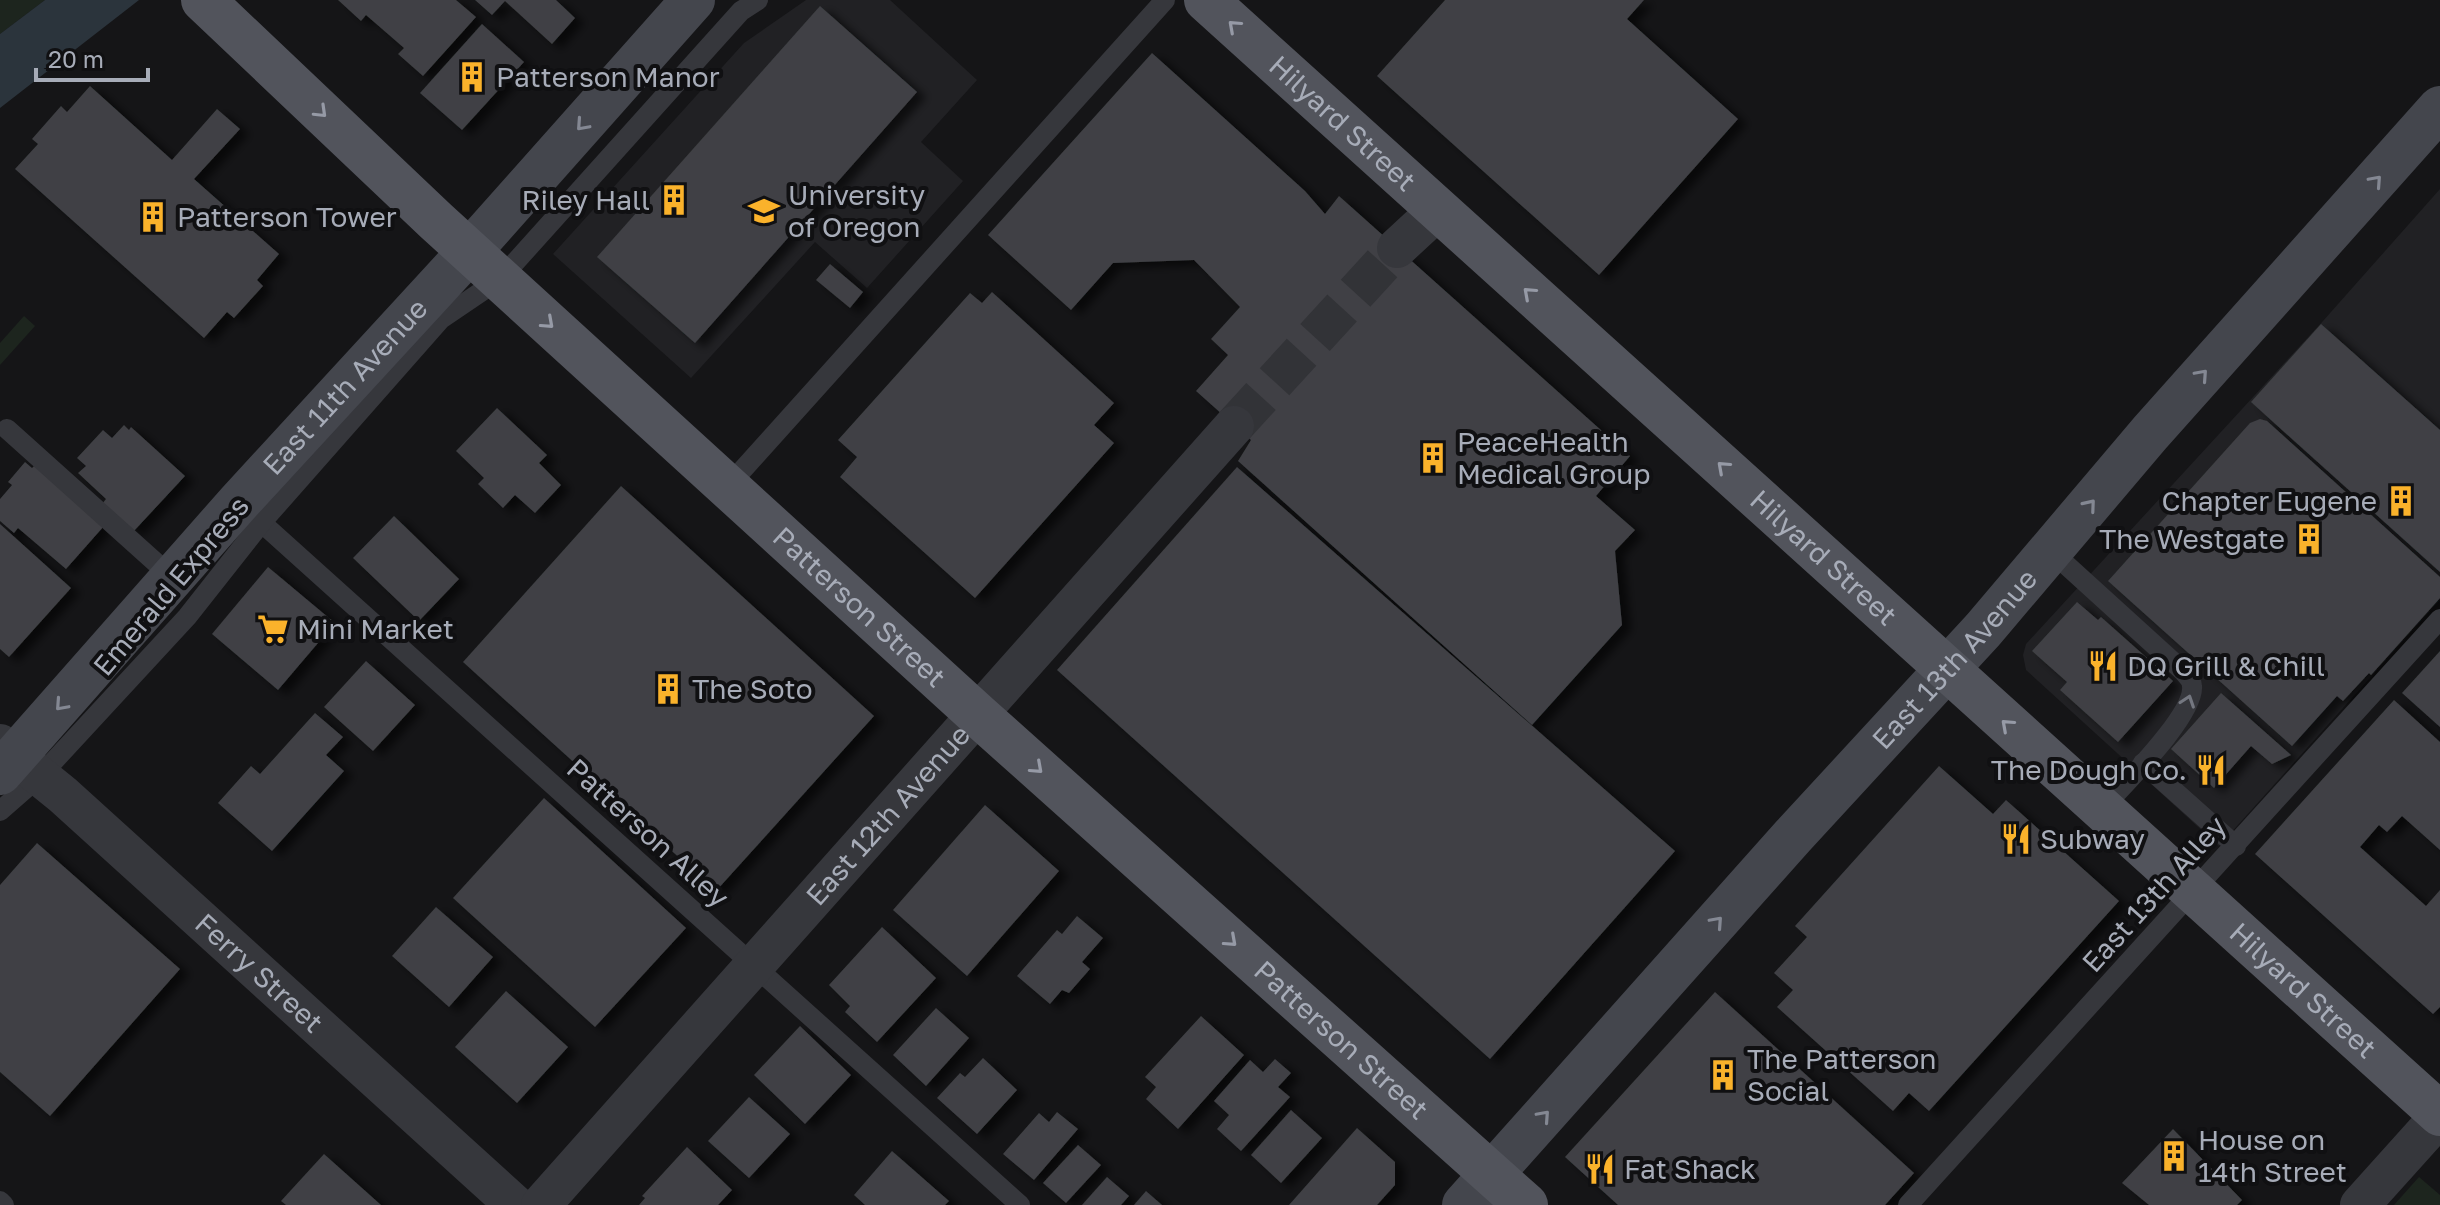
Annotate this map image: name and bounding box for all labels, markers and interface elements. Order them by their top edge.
one-way arrow [1229,22,1244,36]
scale bar [36,32,148,82]
text: 20 m [48,44,104,73]
street label: Hilyard Street [1263,48,1423,197]
building icon: Patterson Manor [455,60,489,94]
place label: Patterson Manor [496,60,720,93]
one-way arrow [311,102,326,116]
one-way arrow [578,115,592,130]
one-way arrow [2366,175,2380,190]
place label: University of Oregon [788,178,926,243]
place label: Riley Hall [521,183,650,216]
building icon: Riley Hall [657,183,691,217]
school or university icon: University of Oregon [747,194,781,228]
building icon: Patterson Tower [136,200,170,234]
place label: Patterson Tower [177,200,397,233]
one-way arrow [1524,288,1539,302]
street label: East 11th Avenue [256,292,434,481]
one-way arrow [539,313,554,327]
one-way arrow [2193,369,2207,384]
place label: PeaceHealth Medical Group [1457,425,1650,490]
building icon: PeaceHealth Medical Group [1416,441,1450,475]
one-way arrow [1717,462,1732,476]
street label: Hilyard Street [1744,483,1904,632]
place label: Chapter Eugene [2161,484,2377,517]
building icon: Chapter Eugene [2384,484,2418,518]
street label: Emerald Express [86,489,255,682]
one-way arrow [2080,499,2095,514]
street label: Patterson Street [767,520,953,693]
place label: The Westgate [2099,522,2285,555]
building icon: The Westgate [2292,522,2326,556]
street label: East 13th Avenue [1865,562,2043,755]
supermarket icon: Mini Market [256,612,290,646]
place label: Mini Market [297,612,454,645]
restaurant icon: DQ Grill & Chill [2086,649,2120,683]
place label: DQ Grill & Chill [2127,649,2325,682]
building icon: The Soto [651,672,685,706]
place label: The Soto [692,672,813,705]
one-way arrow [56,695,70,710]
one-way arrow [2179,695,2195,709]
street label: East 12th Avenue [799,718,976,912]
one-way arrow [2002,720,2017,734]
street label: Patterson Alley [561,751,736,914]
place label: The Dough Co. [1991,753,2187,786]
restaurant icon: The Dough Co. [2194,753,2228,787]
one-way arrow [1027,758,1042,773]
street label: East 13th Alley [2075,809,2232,978]
restaurant icon: Subway [1999,822,2033,856]
place label: Subway [2040,822,2145,855]
street label: Ferry Street [189,906,330,1039]
one-way arrow [1707,916,1722,931]
street label: Hilyard Street [2223,916,2383,1064]
one-way arrow [1221,932,1236,946]
street label: Patterson Street [1248,953,1435,1126]
place label: The Patterson Social [1747,1042,1937,1107]
building icon: The Patterson Social [1706,1058,1740,1092]
one-way arrow [1535,1111,1549,1126]
place label: House on 14th Street [2198,1123,2347,1188]
building icon: House on 14th Street [2157,1139,2191,1173]
restaurant icon: Fat Shack [1583,1152,1617,1186]
place label: Fat Shack [1624,1152,1756,1185]

